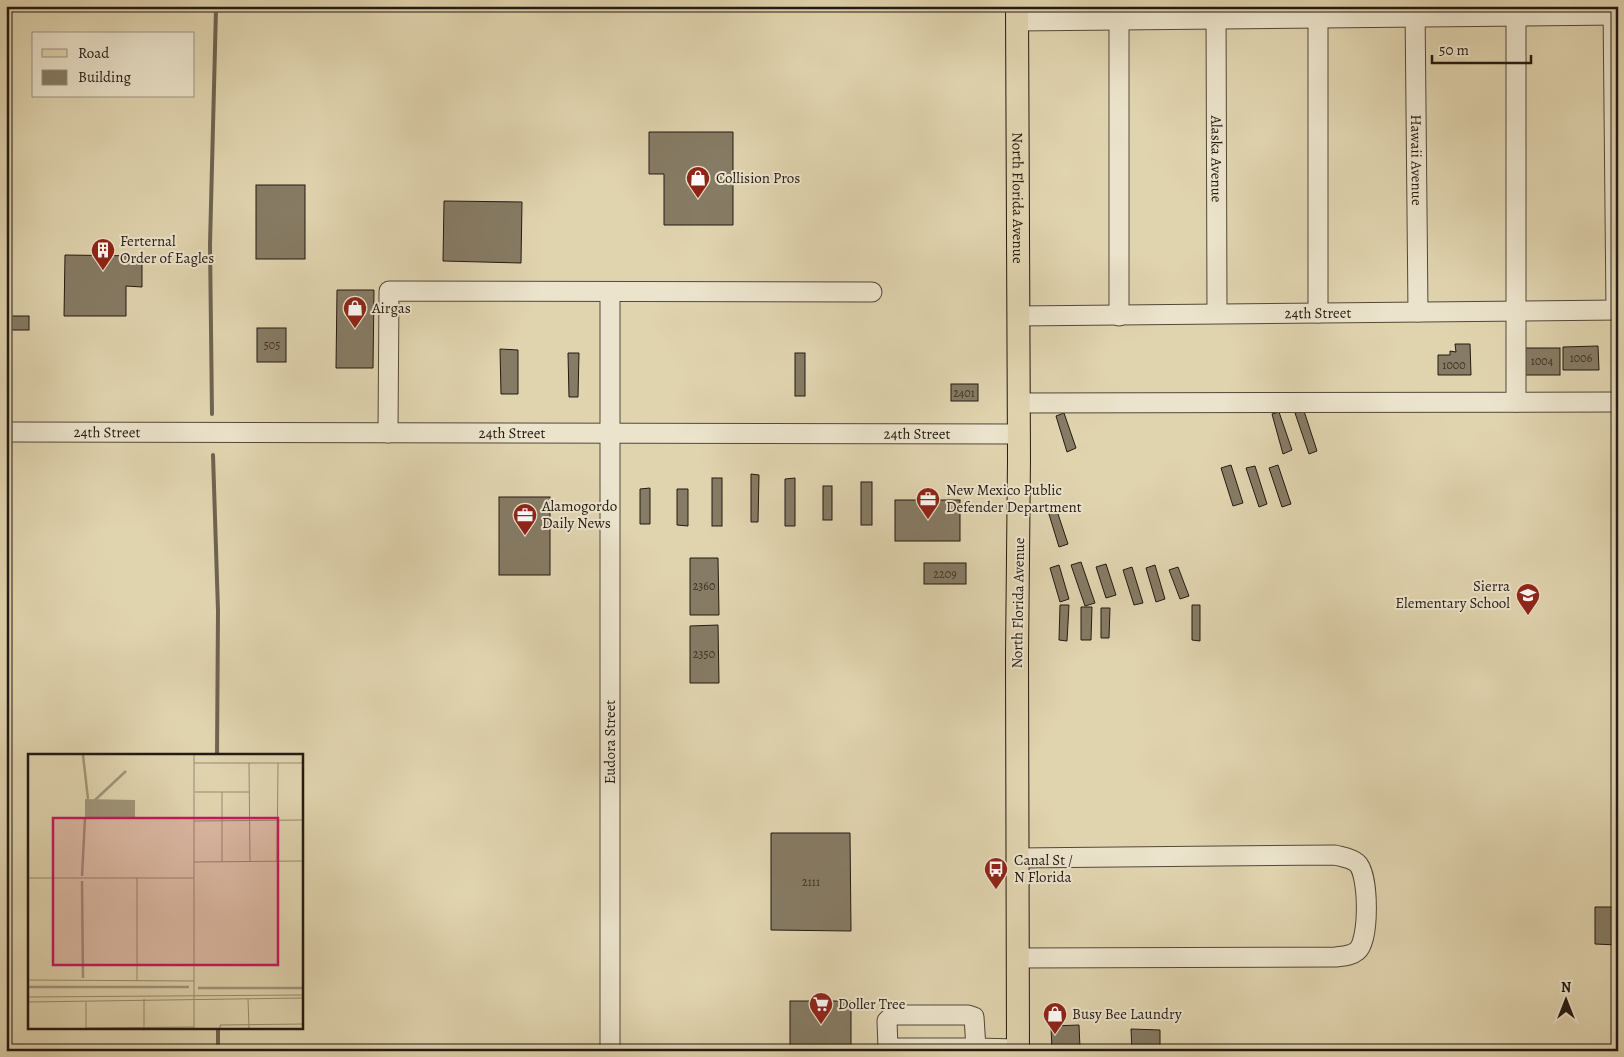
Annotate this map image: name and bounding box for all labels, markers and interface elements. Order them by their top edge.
legend [32,32,195,98]
scale bar [1432,32,1530,64]
text: 50 m [1439,40,1469,60]
text: Road [78,43,110,63]
text: Building [78,67,131,87]
street label: Alaska Avenue [1206,114,1227,203]
street label: Hawaii Avenue [1406,114,1427,206]
street label: North Florida Avenue [1008,132,1028,264]
shop icon: Collision Pros [685,165,711,199]
place label: Collision Pros [716,168,800,188]
place label: Ferternal Order of Eagles [120,231,214,268]
building icon: Ferternal Order of Eagles [90,237,116,271]
shop icon: Airgas [342,295,368,329]
place label: Airgas [371,298,411,318]
street label: 24th Street [1284,303,1352,323]
house number: 505 [264,337,280,353]
house number: 1006 [1570,350,1593,366]
house number: 1004 [1531,353,1554,369]
house number: 1000 [1442,357,1466,373]
house number: 2401 [953,385,975,401]
street label: 24th Street [74,422,140,442]
street label: 24th Street [479,423,545,443]
street label: 24th Street [884,424,950,444]
place label: New Mexico Public Defender Department [946,480,1082,517]
office icon: New Mexico Public Defender Department [915,486,941,520]
place label: Alamogordo Daily News [541,496,617,533]
office icon: Alamogordo Daily News [512,502,538,536]
street label: North Florida Avenue [1007,537,1029,669]
house number: 2209 [933,566,957,582]
place label: Sierra Elementary School [1395,576,1510,613]
house number: 2360 [693,578,715,594]
school or university icon: Sierra Elementary School [1515,582,1541,616]
house number: 2350 [693,646,715,662]
street label: Eudora Street [600,700,620,784]
inset map [28,754,302,1030]
place label: Canal St / N Florida [1014,850,1073,887]
bus stop icon: Canal St / N Florida [983,856,1009,890]
house number: 2111 [802,874,820,890]
north arrow [1542,974,1592,1024]
text: N [1561,978,1571,997]
supermarket icon: Doller Tree [808,991,834,1025]
place label: Doller Tree [838,994,906,1014]
shop icon: Busy Bee Laundry [1042,1001,1068,1035]
place label: Busy Bee Laundry [1072,1004,1182,1024]

